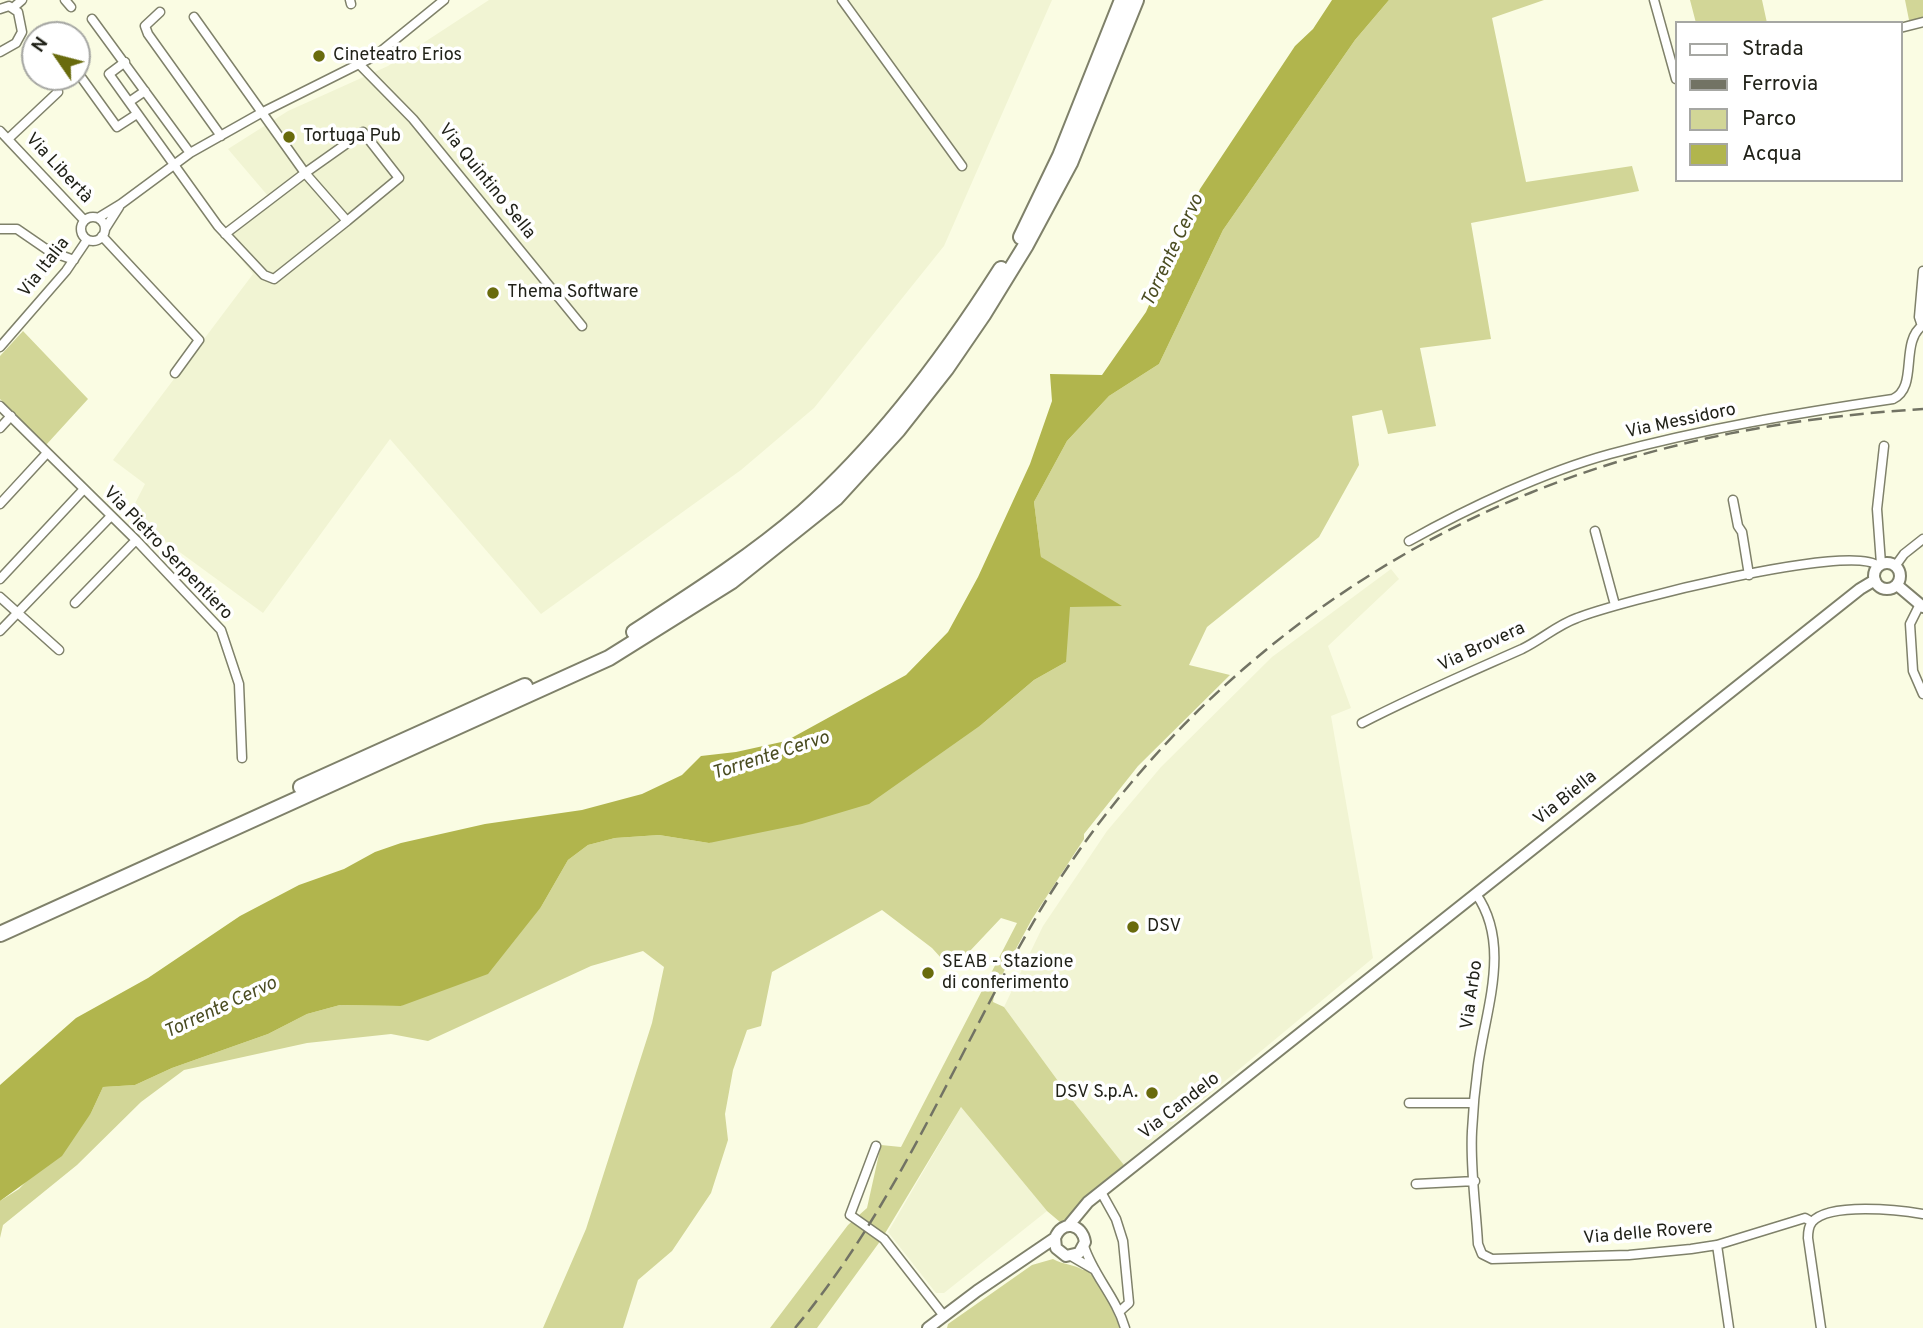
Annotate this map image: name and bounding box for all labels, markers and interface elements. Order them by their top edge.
north arrow [21,21,91,91]
legend [1674,21,1902,182]
text: N [27,33,54,58]
text: Strada [1742,36,1803,63]
place label: Cineteatro Erios [333,45,462,67]
marker: Cineteatro Erios [311,48,327,64]
text: Ferrovia [1742,71,1818,98]
text: Parco [1742,106,1796,133]
street label: Via Quintino Sella [433,120,539,244]
place label: Tortuga Pub [303,126,401,148]
street label: Via Libertà [20,129,96,209]
marker: Tortuga Pub [281,129,297,145]
text: Acqua [1742,141,1802,168]
water label: Torrente Cervo [1138,191,1210,311]
street label: Via Italia [15,234,75,302]
place label: Thema Software [507,282,638,304]
marker: Thema Software [485,285,501,301]
street label: Via Messidoro [1624,400,1738,444]
street label: Via Pietro Serpentiero [98,483,236,625]
street label: Via Brovera [1435,618,1529,678]
water label: Torrente Cervo [710,727,832,787]
street label: Via Biella [1530,767,1602,831]
place label: DSV [1147,916,1181,938]
marker: DSV [1125,919,1141,935]
place label: SEAB - Stazione di conferimento [942,952,1073,995]
street label: Via Arbo [1457,959,1489,1031]
marker: SEAB - Stazione di conferimento [920,965,936,981]
water label: Torrente Cervo [161,973,281,1045]
street label: Via Candelo [1135,1069,1225,1145]
place label: DSV S.p.A. [1055,1082,1138,1104]
marker: DSV S.p.A. [1144,1085,1160,1101]
street label: Via delle Rovere [1582,1218,1714,1250]

